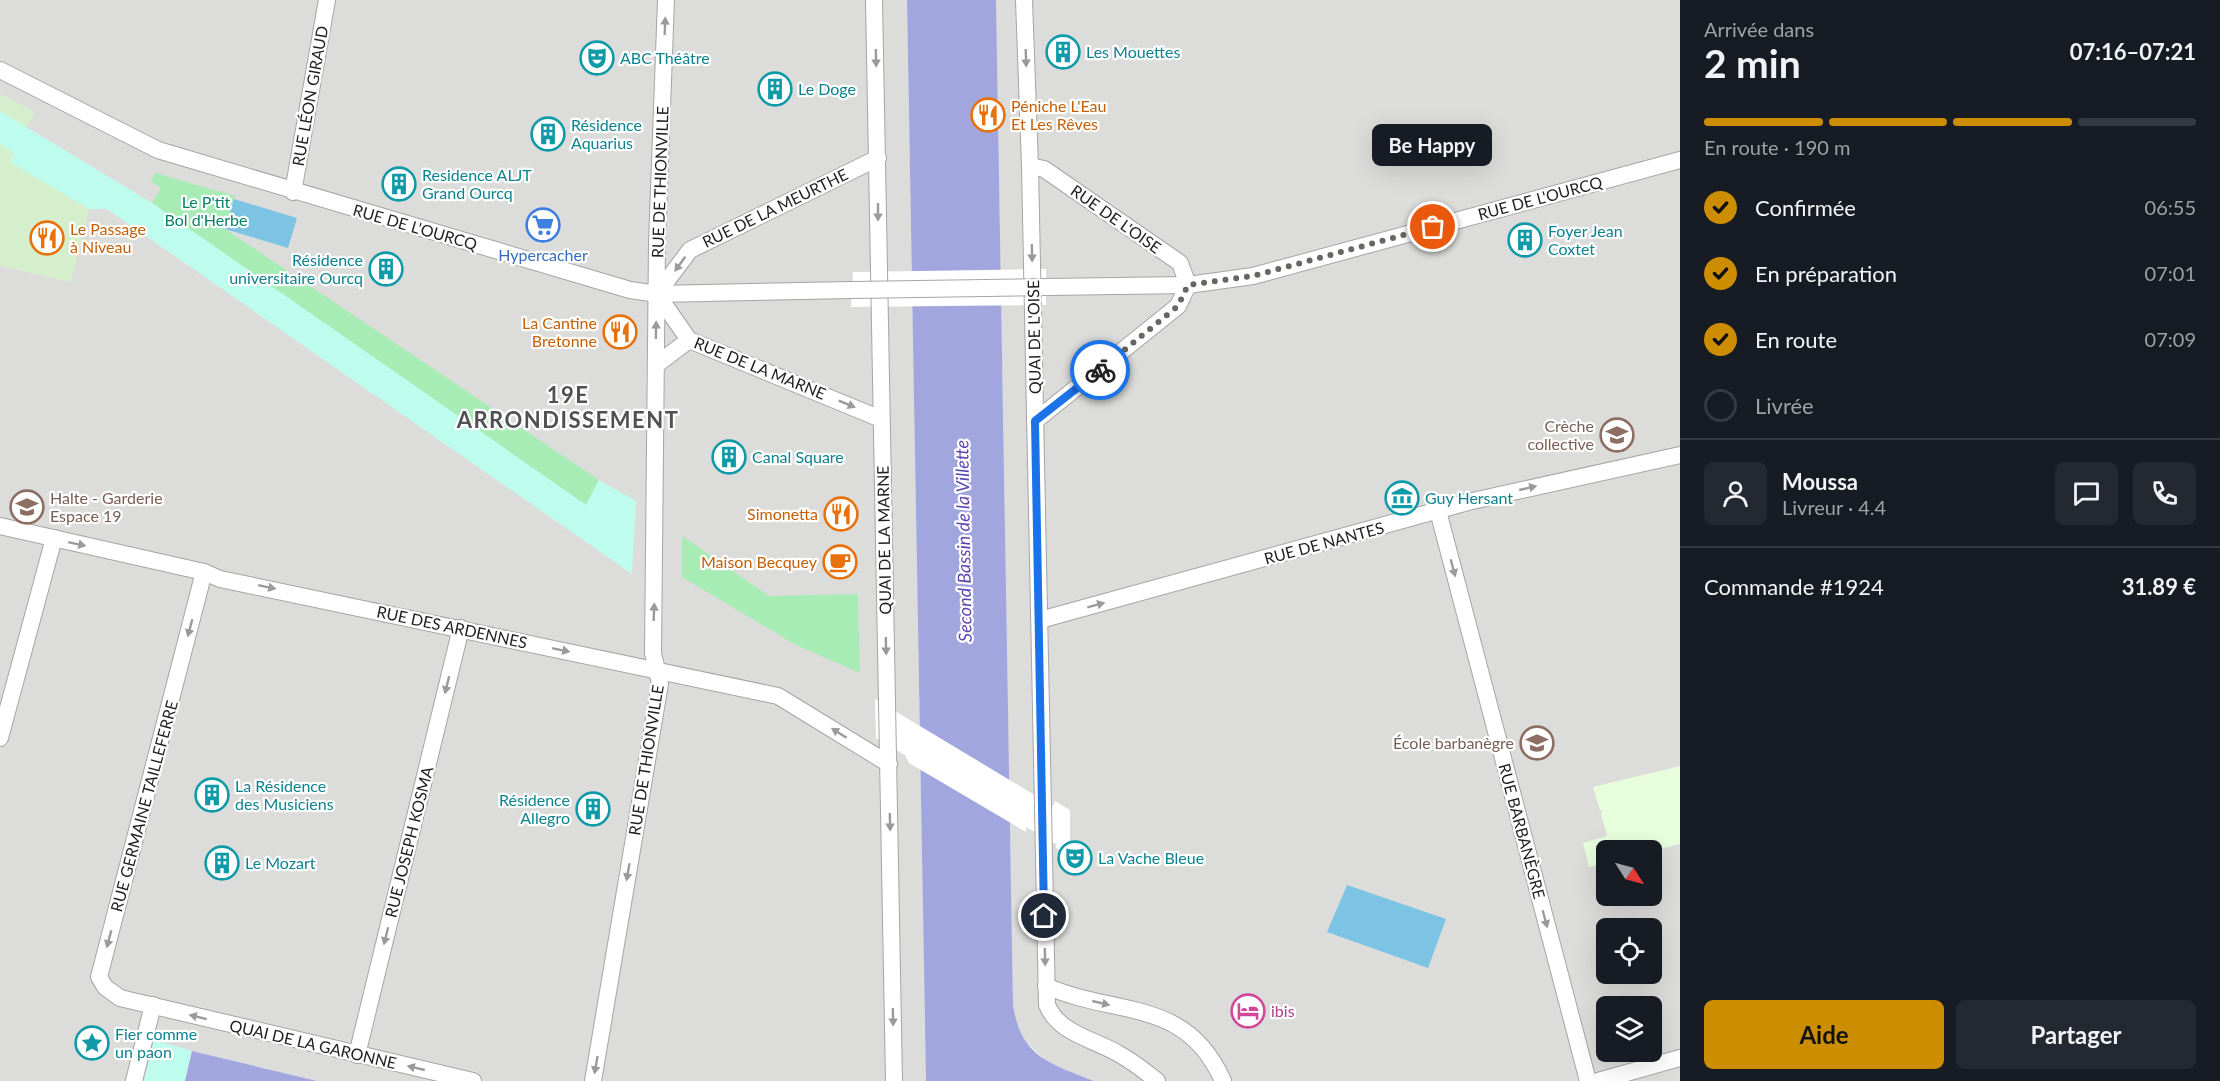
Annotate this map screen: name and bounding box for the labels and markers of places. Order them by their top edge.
building icon: Les Mouettes [1045,34,1081,70]
theatre icon: ABC Théâtre [579,40,615,76]
place label: Les Mouettes [1086,42,1180,61]
place label: ABC Théâtre [620,48,710,67]
building icon: Le Doge [757,71,793,107]
place label: Le Doge [798,79,856,98]
place label: Péniche L'Eau Et Les Rêves [1011,96,1106,133]
restaurant icon: Péniche L'Eau Et Les Rêves [970,97,1006,133]
place label: Résidence Aquarius [571,115,642,152]
building icon: Résidence Aquarius [530,116,566,152]
callout: Be Happy [1373,125,1493,167]
place label: Residence ALJT Grand Ourcq [422,165,532,202]
building icon: Residence ALJT Grand Ourcq [381,166,417,202]
pin [1407,201,1458,252]
supermarket icon: Hypercacher [525,207,561,243]
place label: Le Passage à Niveau [70,219,146,256]
restaurant icon: Le Passage à Niveau [29,220,65,256]
place label: Foyer Jean Coxtet [1548,221,1623,258]
building icon: Foyer Jean Coxtet [1507,222,1543,258]
place label: Hypercacher [498,245,588,264]
place label: Résidence universitaire Ourcq [229,250,363,287]
building icon: Résidence universitaire Ourcq [368,251,404,287]
place label: La Cantine Bretonne [522,313,597,350]
restaurant icon: La Cantine Bretonne [602,314,638,350]
place label: Crèche collective [1527,416,1594,453]
school or university icon: Crèche collective [1599,417,1635,453]
building icon: Canal Square [711,439,747,475]
place label: Canal Square [752,447,844,466]
museum icon: Guy Hersant [1384,480,1420,516]
place label: Halte - Garderie Espace 19 [50,488,163,525]
place label: Guy Hersant [1425,488,1513,507]
school or university icon: Halte - Garderie Espace 19 [9,489,45,525]
restaurant icon: Simonetta [823,496,859,532]
place label: Simonetta [747,504,818,523]
cafe icon: Maison Becquey [822,544,858,580]
place label: Maison Becquey [701,552,818,571]
school or university icon: École barbanègre [1519,725,1555,761]
place label: École barbanègre [1393,733,1514,752]
place label: La Résidence des Musiciens [235,776,334,813]
building icon: La Résidence des Musiciens [194,777,230,813]
place label: Résidence Allegro [499,790,570,827]
building icon: Résidence Allegro [575,791,611,827]
theatre icon: La Vache Bleue [1057,840,1093,876]
building icon: Le Mozart [204,845,240,881]
place label: La Vache Bleue [1098,848,1204,867]
place label: Le Mozart [245,853,316,872]
pin [1018,890,1069,941]
hotel icon: ibis [1230,993,1266,1029]
place label: ibis [1271,1001,1295,1020]
place label: Fier comme un paon [115,1024,197,1061]
place icon: Fier comme un paon [74,1025,110,1061]

